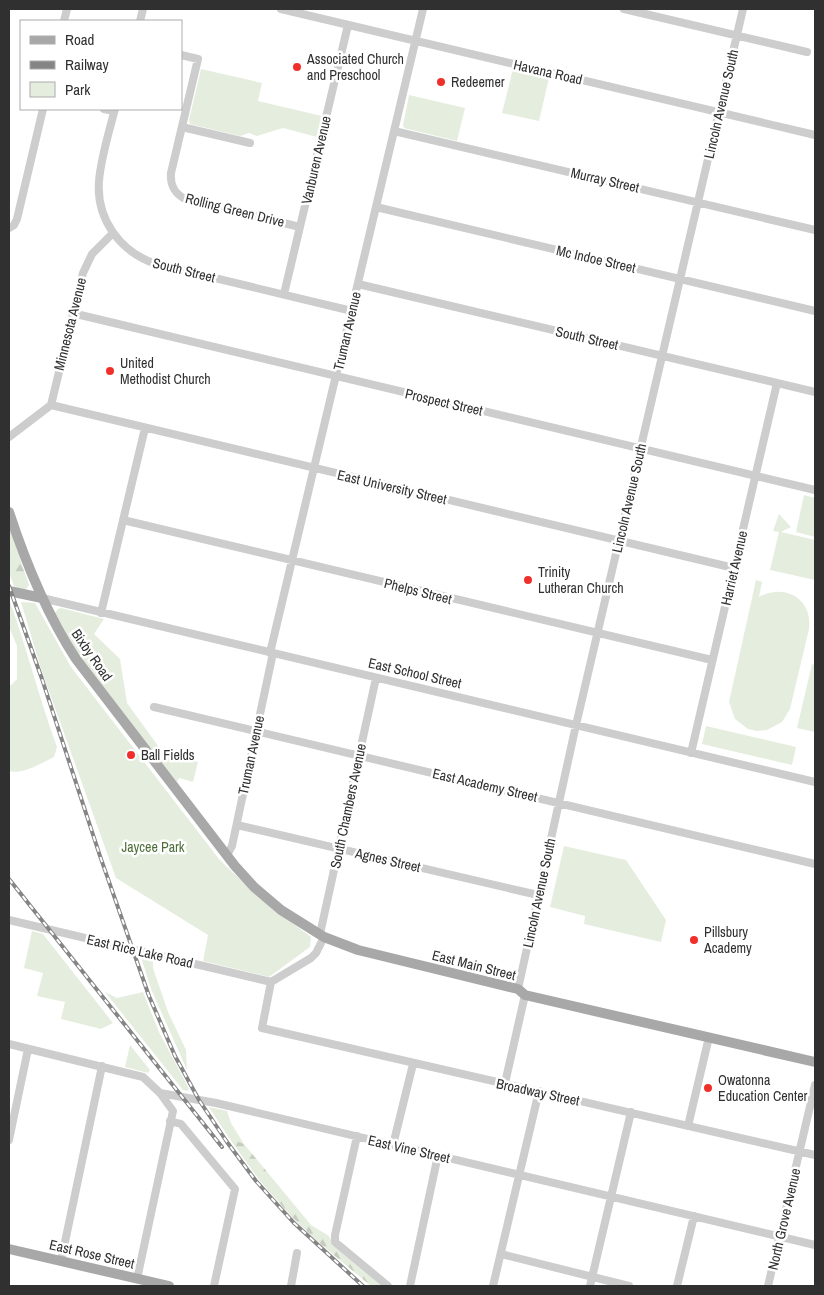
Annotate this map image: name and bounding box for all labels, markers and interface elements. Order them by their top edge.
legend [20,20,182,110]
text: Road [65,29,94,50]
street label: Lincoln Avenue South [700,48,742,160]
place label: Associated Church and Preschool [306,50,404,84]
text: Railway [65,54,110,75]
street label: Havana Road [512,55,584,89]
marker: Associated Church and Preschool [291,61,303,73]
place label: Redeemer [451,73,505,91]
marker: Redeemer [435,76,447,88]
text: Park [65,79,91,100]
street label: Vanburen Avenue [297,114,335,206]
street label: Murray Street [569,163,641,197]
street label: Rolling Green Drive [184,189,286,231]
street label: Mc Indoe Street [554,241,638,277]
street label: South Street [151,254,217,286]
street label: Minnesota Avenue [50,276,90,372]
street label: Truman Avenue [329,290,365,372]
street label: South Street [554,322,620,354]
place label: United Methodist Church [120,354,211,388]
marker: United Methodist Church [104,365,116,377]
street label: Prospect Street [403,384,485,420]
street label: Lincoln Avenue South [608,442,650,554]
street label: East University Street [336,466,448,508]
street label: Harriet Avenue [717,529,751,607]
place label: Trinity Lutheran Church [538,563,624,597]
street label: Phelps Street [382,574,454,608]
marker: Trinity Lutheran Church [522,574,534,586]
street label: Bixby Road [68,626,116,684]
street label: East School Street [367,654,463,692]
street label: Truman Avenue [234,714,268,796]
street label: South Chambers Avenue [326,742,370,870]
place label: Ball Fields [141,746,195,764]
marker: Ball Fields [125,749,137,761]
street label: East Academy Street [431,764,539,806]
street label: Lincoln Avenue South [519,837,559,949]
park label: Jaycee Park [121,838,185,856]
street label: Agnes Street [353,844,422,876]
place label: Pillsbury Academy [703,923,752,957]
street label: East Rice Lake Road [85,930,195,972]
marker: Pillsbury Academy [688,934,700,946]
street label: East Main Street [430,946,518,984]
place label: Owatonna Education Center [718,1071,808,1105]
street label: Broadway Street [495,1074,581,1110]
marker: Owatonna Education Center [702,1082,714,1094]
street label: East Vine Street [366,1131,452,1167]
street label: North Grove Avenue [764,1166,804,1272]
street label: East Rose Street [48,1235,136,1273]

